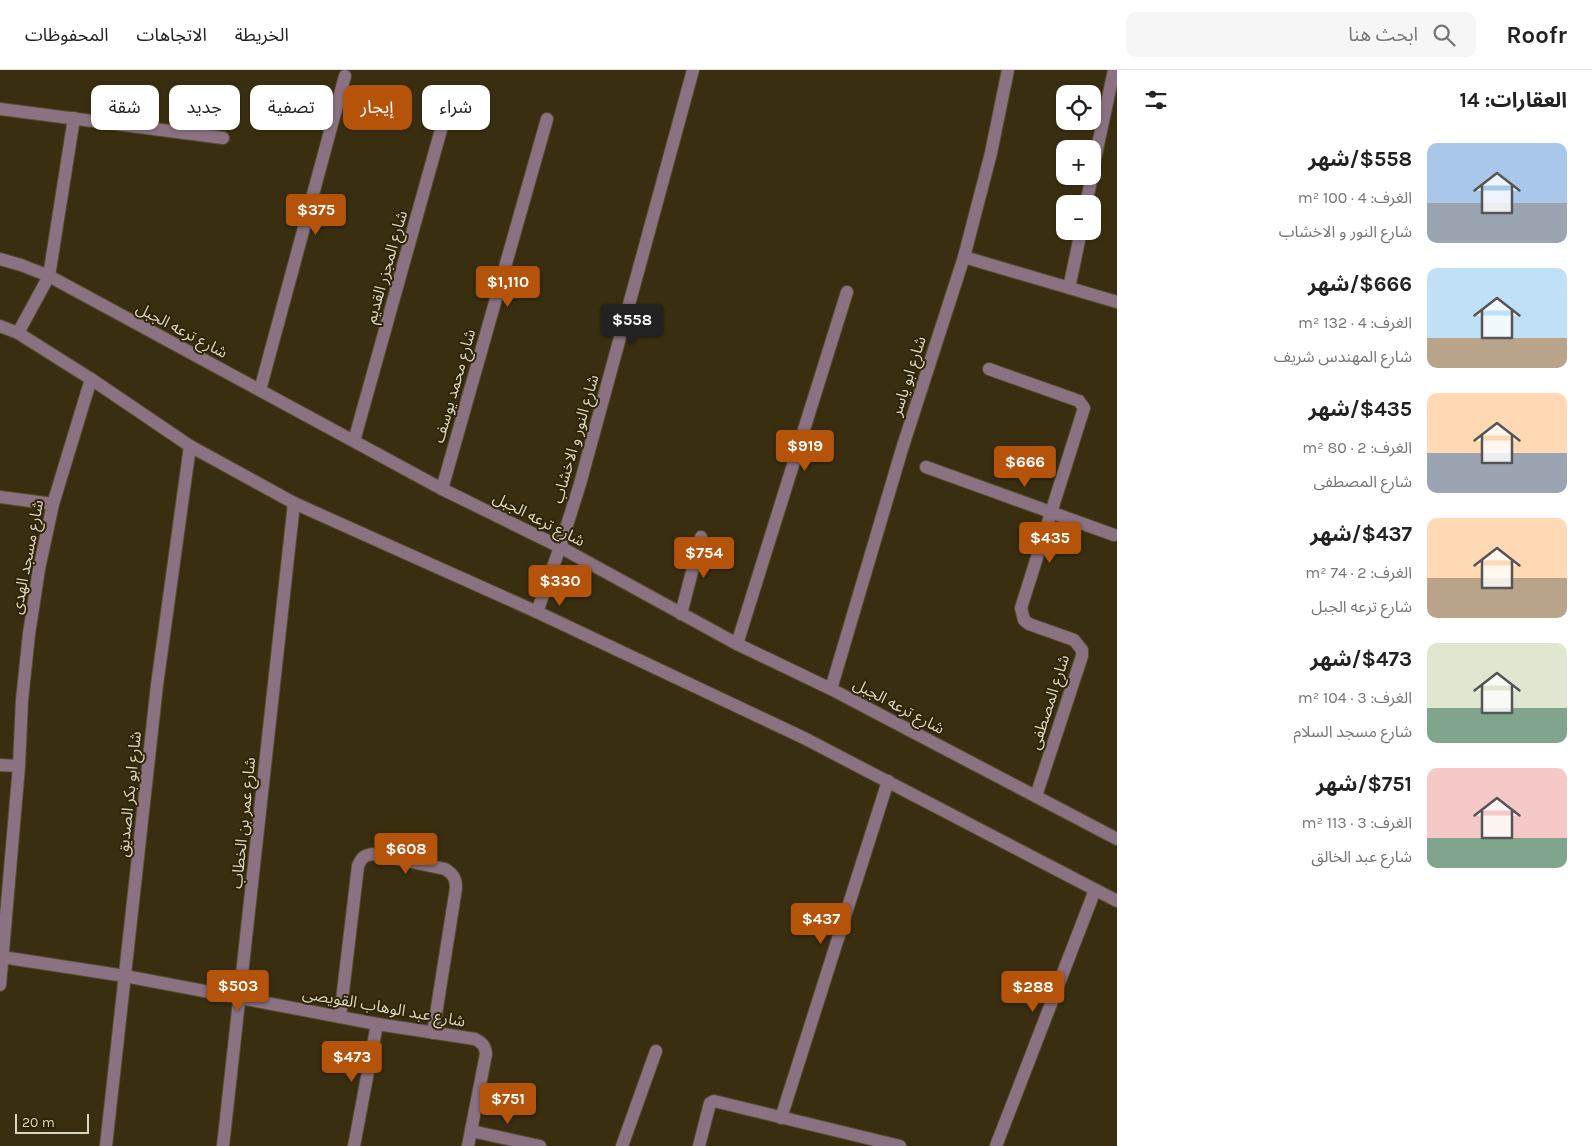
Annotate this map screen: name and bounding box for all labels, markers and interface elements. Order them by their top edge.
search box [1126,12,1476,57]
icon: search [1430,21,1458,49]
text: Roofr [1506,21,1567,49]
text: المحفوظات [25,24,109,46]
text: الاتجاهات [137,24,207,46]
text: الخريطة [235,24,289,46]
text: ابحث هنا [1348,24,1418,46]
chip: شقة [91,85,159,130]
chip: جديد [169,85,240,130]
chip: تصفية [250,85,333,130]
chip: إيجار [343,85,412,130]
chip: شراء [422,85,490,130]
map controls [1056,85,1101,240]
button: locate [1056,85,1101,130]
icon: filters [1142,86,1170,114]
text: العقارات: 14 [1459,88,1567,112]
button: + [1056,140,1101,185]
text: $558/شهر [1308,147,1412,171]
icon: home [1467,163,1527,223]
text: الغرف: 4 · 100 m² [1298,188,1412,207]
pin: $375 [286,194,346,236]
button: − [1056,195,1101,240]
text: $375 [297,200,335,219]
street label: شارع المجزر القديم [361,208,414,326]
text: شارع النور و الاخشاب [1279,222,1412,241]
pin: $1,110 [467,266,549,308]
text: $1,110 [487,272,529,291]
text: $666/شهر [1308,272,1412,296]
icon: home [1467,288,1527,348]
street label: شارع ترعه الجبل [132,298,231,365]
pin: $558 [602,304,662,346]
text: $558 [612,310,652,329]
text: الغرف: 4 · 132 m² [1298,313,1412,332]
street label: شارع محمد يوسف [429,327,482,446]
street label: شارع ابو ياسر [886,334,933,420]
text: شارع المهندس شريف [1274,347,1412,366]
street label: شارع النور و الاخشاب [547,372,605,507]
text: $435/شهر [1308,397,1412,421]
icon: home [1467,413,1527,473]
pin: $919 [775,430,835,472]
text: $919 [787,436,823,455]
text: الغرف: 2 · 80 m² [1302,438,1412,457]
pin: $666 [995,446,1055,488]
text: $666 [1005,452,1045,471]
text: شارع المصطفى [1314,472,1412,491]
street label: شارع ترعه الجبل [488,488,588,553]
street label: شارع مسجد الهدى [7,498,50,616]
pin: $435 [1020,522,1080,564]
text: $437/شهر [1310,522,1412,546]
text: $435 [1030,528,1070,547]
pin: $754 [674,536,734,579]
icon: home [1467,538,1527,598]
text: $754 [685,543,723,562]
text: الغرف: 2 · 74 m² [1305,563,1412,582]
pin: $330 [530,564,590,607]
text: $330 [539,571,581,590]
text: شارع ترعه الجبل [1311,597,1412,616]
text: $473/شهر [1310,647,1412,671]
street label: شارع المصطفى [1025,652,1076,753]
icon: home [1467,663,1527,723]
street label: شارع ترعه الجبل [849,674,948,741]
text: الغرف: 3 · 104 m² [1298,688,1412,707]
text: شارع مسجد السلام [1294,722,1412,741]
street label: شارع ابو بكر الصديق [113,730,148,858]
street label: شارع عمر بن الخطاب [227,756,262,890]
text: $751/شهر [1316,772,1412,796]
icon: home [1467,788,1527,848]
text: الغرف: 3 · 113 m² [1301,813,1412,832]
pin: $608 [376,832,436,875]
text: $608 [385,839,427,858]
text: شارع عبد الخالق [1311,847,1412,866]
pin: $437 [791,902,851,945]
text: $437 [802,909,840,928]
pin: $503 [208,970,268,1012]
pin: $288 [1003,970,1063,1013]
text: $503 [218,976,258,995]
text: $288 [1012,977,1054,996]
street label: شارع عبد الوهاب القويصى [301,983,467,1034]
pin: $473 [322,1040,382,1083]
text: $473 [333,1047,371,1066]
pin: $751 [478,1082,538,1125]
text: $751 [491,1089,525,1108]
scale bar [15,1111,89,1134]
text: 20 m [22,1114,55,1131]

